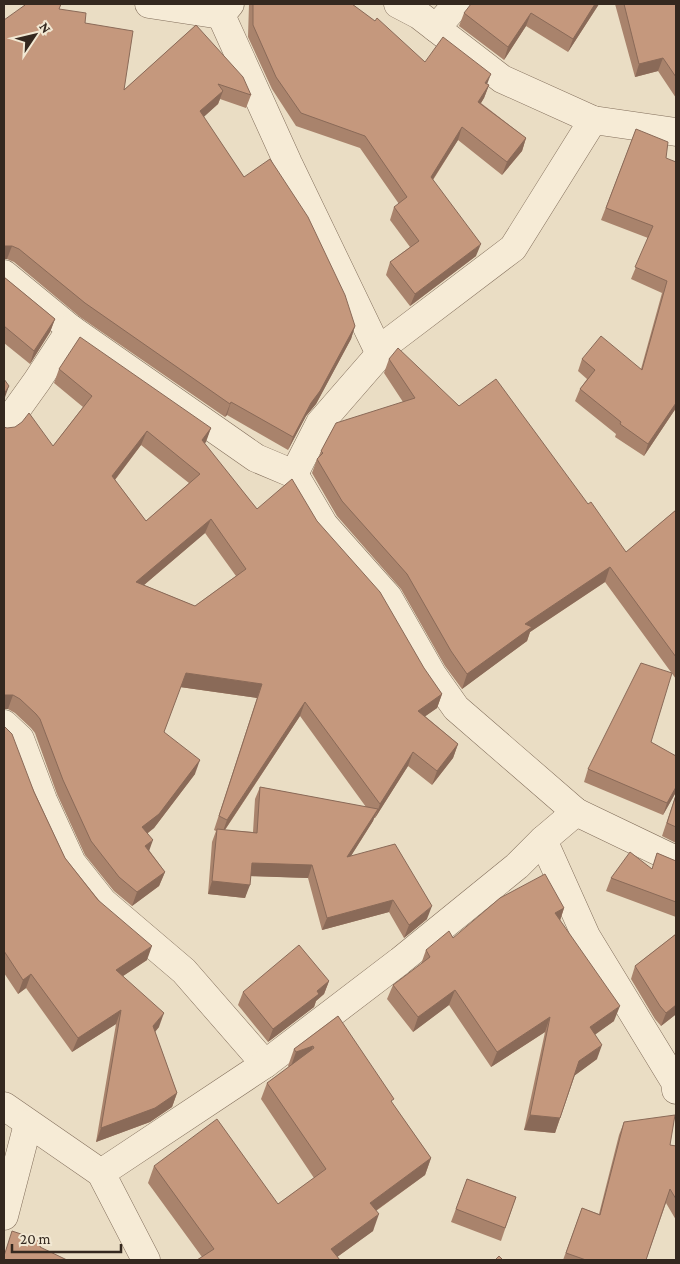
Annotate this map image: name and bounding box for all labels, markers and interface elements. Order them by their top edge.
north arrow [10,10,60,60]
text: N [36,19,55,36]
scale bar [12,1222,121,1254]
text: 20 m [20,1231,51,1247]

